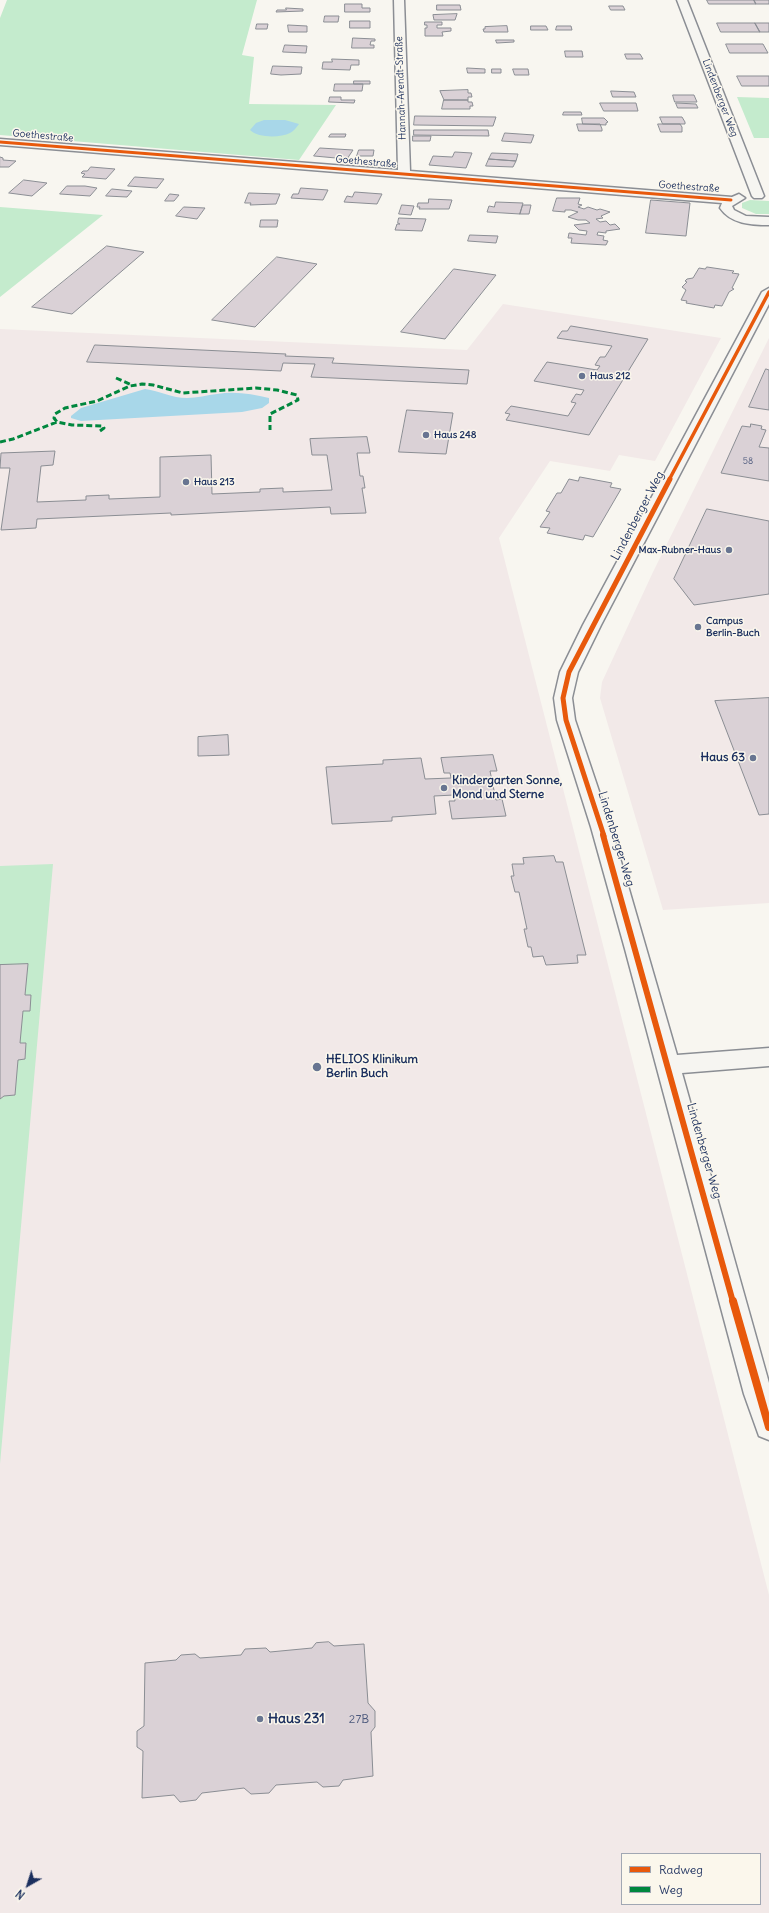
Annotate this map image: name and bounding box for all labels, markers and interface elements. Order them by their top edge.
street label: Hannah-Arendt-Straße [393,36,409,140]
street label: Lindenberger Weg [700,57,740,139]
street label: Goethestraße [12,127,74,145]
street label: Goethestraße [335,153,397,171]
street label: Goethestraße [658,179,720,195]
place label: Haus 212 [590,370,631,382]
marker: Haus 212 [577,371,587,381]
place label: Haus 248 [434,429,476,441]
marker: Haus 248 [421,430,431,440]
house number: 58 [743,456,753,466]
street label: Lindenberger Weg [608,469,668,563]
place label: Haus 213 [194,476,235,488]
marker: Haus 213 [181,477,191,487]
place label: Max-Rubner-Haus [639,544,721,556]
marker: Max-Rubner-Haus [724,545,734,555]
place label: Campus Berlin-Buch [706,615,760,638]
marker: Campus Berlin-Buch [693,622,703,632]
place label: Haus 63 [701,751,745,765]
marker: Haus 63 [748,753,758,763]
place label: Kindergarten Sonne, Mond und Sterne [452,774,562,802]
marker: Kindergarten Sonne, Mond und Sterne [439,783,449,793]
street label: Lindenberger Weg [595,790,637,888]
place label: HELIOS Klinikum Berlin Buch [326,1053,418,1081]
marker: HELIOS Klinikum Berlin Buch [311,1061,323,1073]
street label: Lindenberger Weg [683,1101,725,1201]
place label: Haus 231 [268,1711,325,1727]
house number: 27B [349,1713,369,1727]
marker: Haus 231 [255,1714,265,1724]
legend [621,1853,761,1905]
text: Radweg [659,1862,703,1877]
north arrow [8,1865,48,1905]
text: Weg [659,1882,683,1897]
text: N [13,1886,28,1902]

